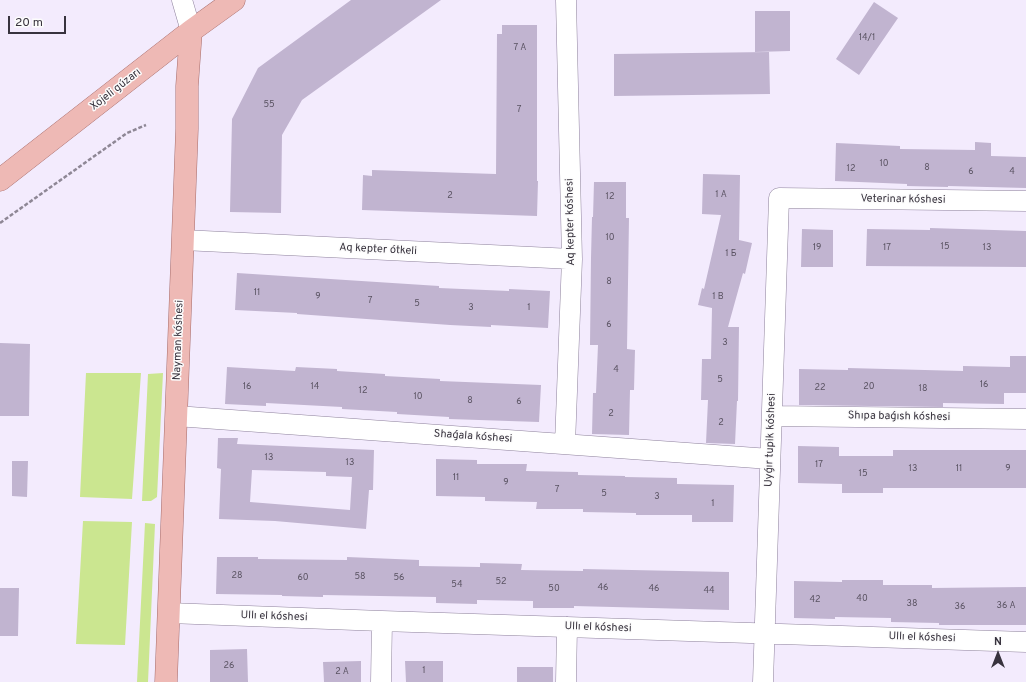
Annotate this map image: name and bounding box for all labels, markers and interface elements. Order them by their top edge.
scale bar [10,8,68,34]
text: 20 m [15,15,43,31]
house number: 14/1 [859,33,875,43]
house number: 7 А [514,43,526,53]
street label: Xojeli gúzarı [88,66,144,114]
house number: 55 [263,100,275,110]
house number: 7 [517,105,521,115]
house number: 10 [879,159,889,169]
house number: 8 [924,163,930,173]
house number: 12 [847,164,855,174]
house number: 6 [968,167,974,177]
house number: 4 [1009,167,1015,177]
street label: Aq kepter kóshesi [564,178,578,266]
house number: 1 А [715,190,727,200]
house number: 2 [447,191,453,201]
house number: 12 [606,192,614,202]
street label: Veterinar kóshesi [860,193,946,207]
house number: 10 [605,233,615,243]
street label: Aq kepter ótkeli [339,241,417,259]
house number: 15 [941,242,949,252]
house number: 19 [813,243,821,253]
house number: 17 [883,243,891,253]
house number: 13 [983,243,991,253]
house number: 1 Б [725,249,737,259]
house number: 8 [606,277,612,287]
house number: 11 [254,288,260,298]
house number: 9 [315,292,321,302]
house number: 1 В [712,292,724,302]
house number: 7 [368,296,372,306]
house number: 5 [414,299,420,309]
street label: Nayman kóshesi [171,300,187,380]
house number: 3 [468,303,474,313]
house number: 1 [527,303,531,313]
house number: 6 [606,320,612,330]
house number: 3 [722,338,728,348]
house number: 4 [613,365,619,375]
house number: 5 [717,375,723,385]
house number: 16 [980,380,988,390]
house number: 16 [243,382,251,392]
house number: 14 [311,382,319,392]
house number: 20 [863,382,875,392]
house number: 22 [814,383,826,393]
house number: 18 [919,384,927,394]
house number: 12 [359,386,367,396]
house number: 10 [413,392,423,402]
street label: Uyǵır tupik kóshesi [763,393,779,487]
house number: 8 [467,396,473,406]
house number: 6 [516,397,522,407]
house number: 2 [608,409,614,419]
street label: Shıpa baǵısh kóshesi [848,410,950,424]
house number: 2 [718,418,724,428]
street label: Shaǵala kóshesi [433,428,513,446]
house number: 13 [265,453,273,463]
house number: 13 [346,458,354,468]
house number: 17 [815,460,823,470]
house number: 13 [909,464,917,474]
house number: 11 [956,464,962,474]
house number: 9 [1005,464,1011,474]
house number: 15 [859,469,867,479]
house number: 11 [453,473,459,483]
house number: 9 [503,478,509,488]
house number: 7 [555,485,559,495]
house number: 5 [601,489,607,499]
house number: 3 [654,492,660,502]
house number: 1 [711,499,715,509]
house number: 28 [231,571,243,581]
house number: 58 [354,572,366,582]
house number: 60 [297,573,309,583]
house number: 56 [394,573,404,583]
house number: 52 [495,577,507,587]
house number: 54 [451,580,463,590]
house number: 46 [598,583,608,593]
house number: 50 [548,584,560,594]
house number: 46 [649,584,659,594]
house number: 44 [703,586,715,596]
house number: 40 [856,594,868,604]
house number: 42 [809,595,821,605]
house number: 38 [907,599,917,609]
house number: 36 А [996,601,1016,611]
house number: 36 [955,602,965,612]
street label: Ullı el kóshesi [240,609,308,625]
street label: Ullı el kóshesi [564,620,632,636]
street label: Ullı el kóshesi [888,630,956,646]
north arrow [978,634,1018,674]
text: N [994,635,1002,649]
house number: 26 [224,661,234,671]
house number: 1 [422,666,426,676]
house number: 2 А [335,667,349,677]

